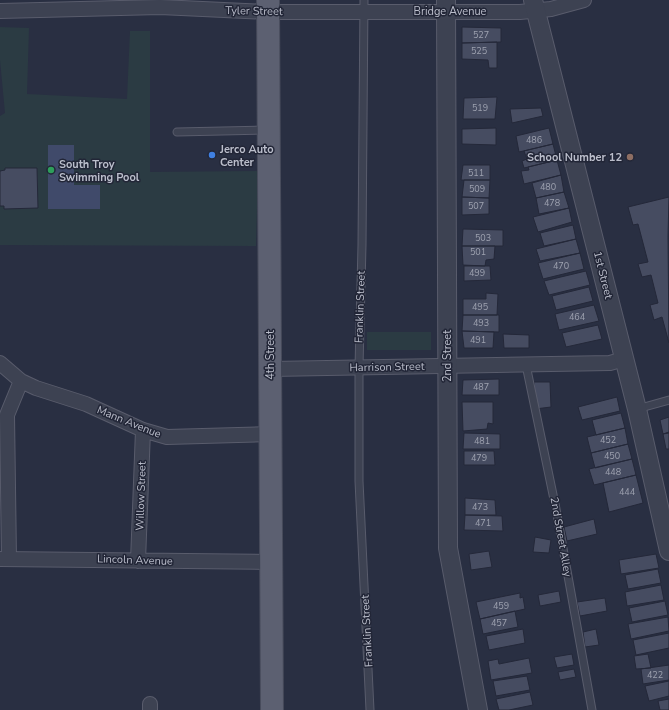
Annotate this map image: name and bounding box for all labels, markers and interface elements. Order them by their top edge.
street label: Tyler Street [225,3,283,19]
street label: Bridge Avenue [414,4,487,19]
house number: 527 [473,29,489,41]
house number: 525 [471,45,487,57]
house number: 519 [472,102,488,114]
house number: 486 [526,134,542,146]
place label: Jerco Auto Center [219,142,274,170]
marker: Jerco Auto Center [207,150,217,160]
place label: School Number 12 [527,150,622,165]
marker: School Number 12 [625,152,635,162]
place label: South Troy Swimming Pool [59,157,140,185]
marker: South Troy Swimming Pool [46,165,56,175]
house number: 511 [468,167,484,179]
house number: 480 [540,181,556,193]
house number: 509 [469,183,485,195]
house number: 478 [544,197,560,209]
house number: 507 [468,200,484,212]
house number: 503 [475,232,491,244]
house number: 501 [470,246,486,258]
street label: 1st Street [590,250,616,300]
house number: 470 [553,260,569,272]
house number: 499 [469,267,485,279]
street label: Franklin Street [351,270,369,343]
house number: 495 [472,301,488,313]
house number: 464 [569,311,586,323]
house number: 493 [473,317,489,329]
street label: 4th Street [263,330,278,380]
street label: 2nd Street [440,330,455,382]
house number: 491 [470,334,486,346]
street label: Harrison Street [349,359,425,375]
house number: 487 [473,381,489,393]
street label: Mann Avenue [95,402,163,442]
house number: 452 [600,434,616,446]
house number: 481 [474,435,490,447]
house number: 450 [604,450,620,462]
house number: 479 [471,452,487,464]
street label: Willow Street [132,461,150,531]
house number: 448 [605,466,621,478]
house number: 444 [619,486,636,498]
street label: 2nd Street Alley [547,496,575,578]
house number: 473 [472,501,488,513]
house number: 471 [475,517,491,529]
street label: Lincoln Avenue [97,551,173,569]
street label: Franklin Street [358,594,376,667]
house number: 459 [493,600,509,612]
house number: 457 [491,617,507,629]
house number: 422 [647,669,663,681]

